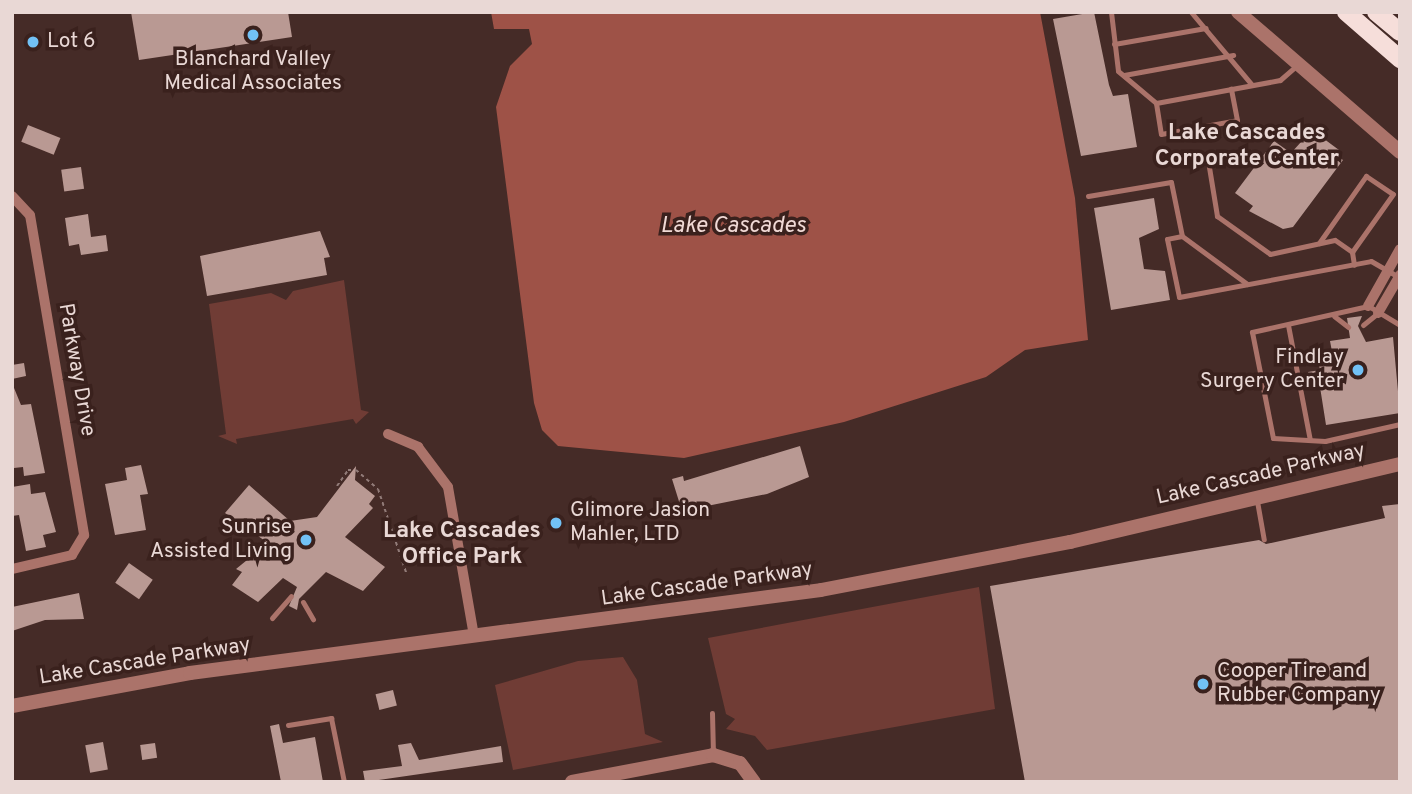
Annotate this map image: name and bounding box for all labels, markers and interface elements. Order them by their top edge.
marker: Blanchard Valley Medical Associates [243,25,263,45]
place label: Lot 6 [47,29,96,55]
marker: Lot 6 [25,34,41,50]
place label: Blanchard Valley Medical Associates [164,47,342,97]
district label: Lake Cascades Corporate Center [1155,120,1339,174]
water label: Lake Cascades [660,213,806,241]
street label: Parkway Drive [52,302,100,438]
place label: Findlay Surgery Center [1200,345,1344,395]
marker: Findlay Surgery Center [1350,362,1366,378]
street label: Lake Cascade Parkway [1154,439,1368,511]
place label: Glimore Jasion Mahler, LTD [570,498,710,548]
place label: Sunrise Assisted Living [150,515,292,565]
marker: Glimore Jasion Mahler, LTD [548,515,564,531]
district label: Lake Cascades Office Park [383,518,541,572]
marker: Sunrise Assisted Living [298,532,314,548]
street label: Lake Cascade Parkway [600,558,814,612]
street label: Lake Cascade Parkway [38,633,252,691]
place label: Cooper Tire and Rubber Company [1217,659,1381,709]
marker: Cooper Tire and Rubber Company [1195,676,1211,692]

